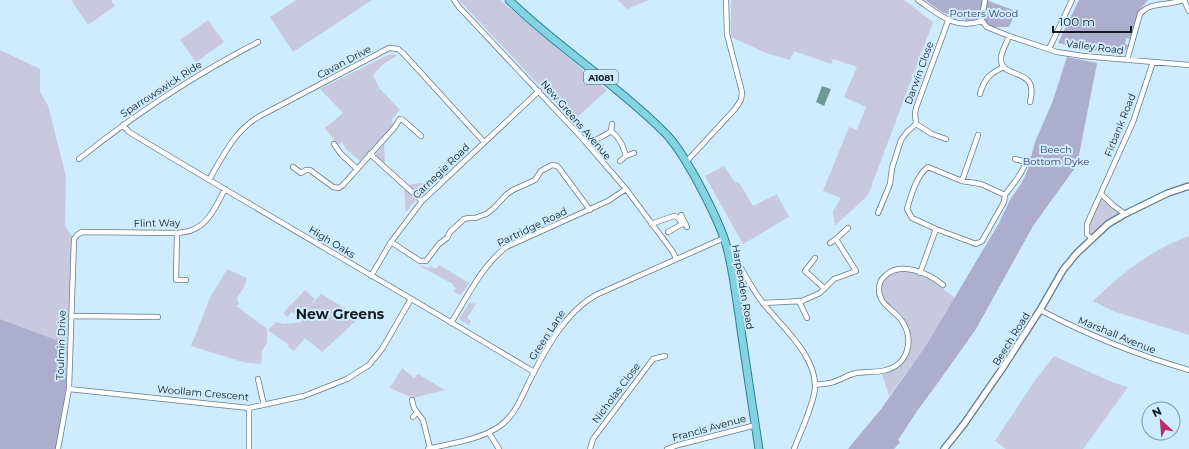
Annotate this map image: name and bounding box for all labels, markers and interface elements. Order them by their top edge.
park label: Porters Wood [950,7,1018,20]
scale bar [1053,8,1131,34]
text: 100 m [1059,14,1095,29]
street label: Valley Road [1065,37,1125,57]
street label: Darwin Close [902,40,936,106]
street label: Cavan Drive [315,42,373,82]
street label: Sparrowswick Ride [118,58,204,120]
road number: A1081 [584,70,618,84]
street label: New Greens Avenue [538,78,614,162]
street label: Firbank Road [1101,91,1139,159]
street label: Carnegie Road [410,141,472,201]
park label: Beech Bottom Dyke [1023,143,1089,168]
street label: Partridge Road [495,204,569,250]
street label: Flint Way [133,216,181,230]
street label: High Oaks [306,223,358,261]
street label: Harpenden Road [729,244,757,330]
district label: New Greens [296,305,385,323]
street label: Green Lane [526,307,568,363]
street label: Toulmin Drive [53,310,69,380]
street label: Beech Road [989,310,1033,368]
street label: Marshall Avenue [1076,313,1158,357]
street label: Nicholas Close [589,360,643,426]
street label: Woollam Crescent [157,383,249,403]
north arrow [1141,401,1181,441]
text: N [1150,404,1164,420]
street label: Francis Avenue [671,412,747,444]

